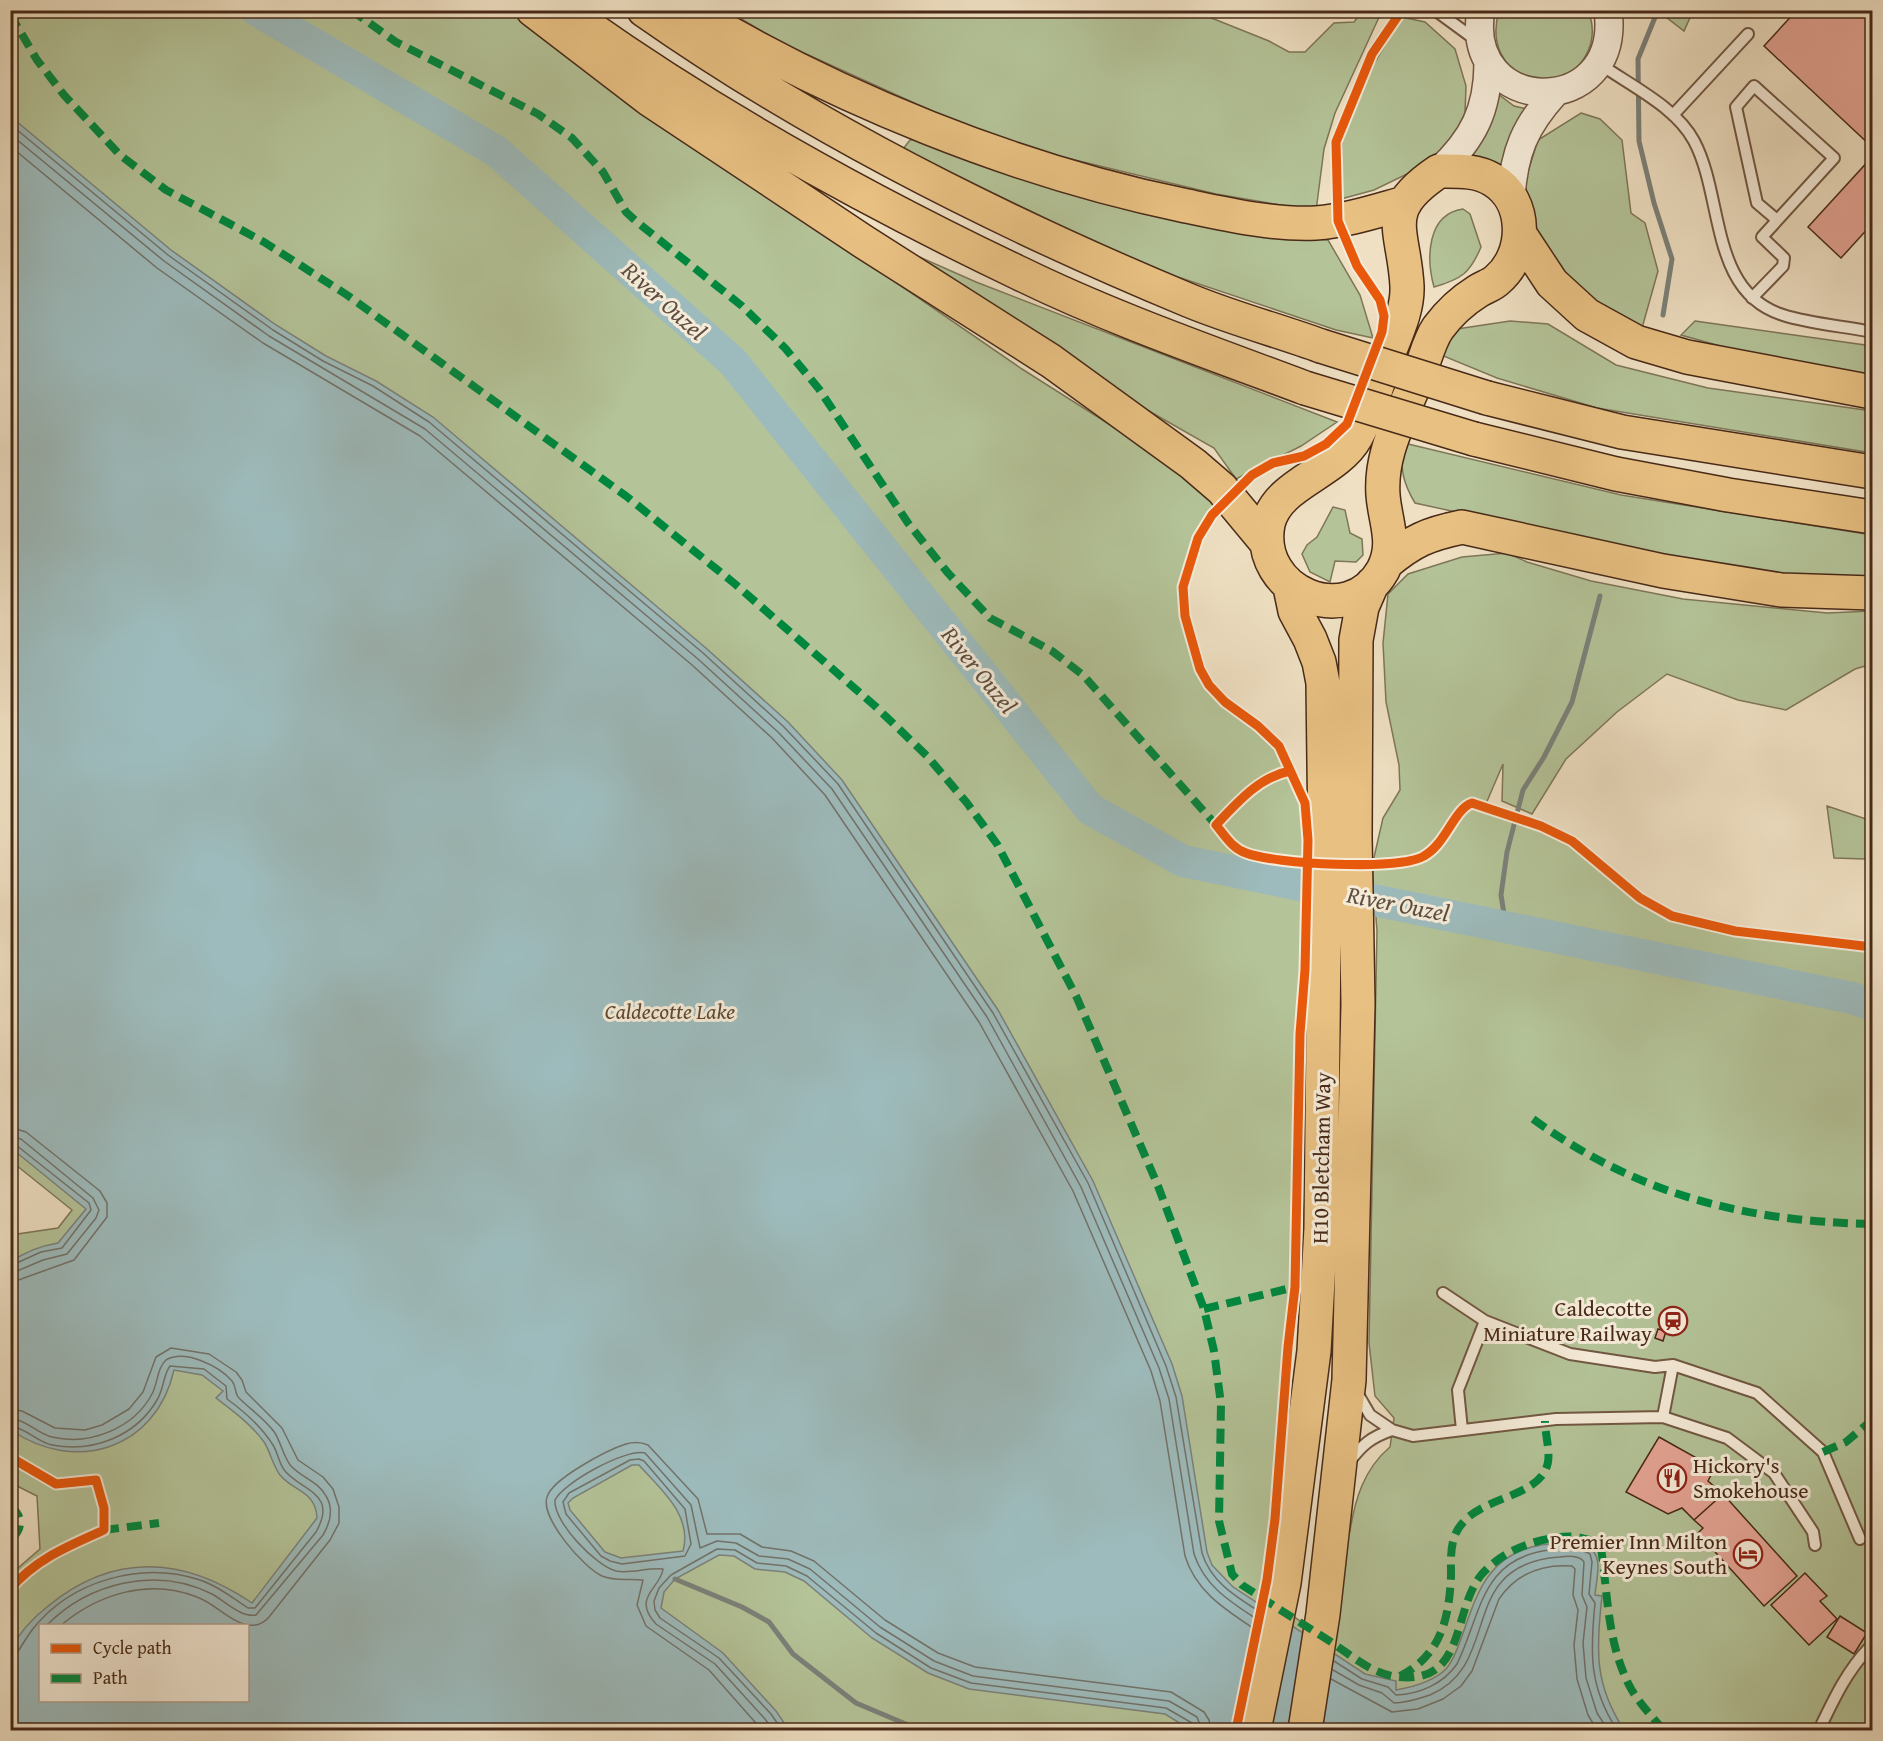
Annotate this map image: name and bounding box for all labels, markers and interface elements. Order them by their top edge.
water label: River Ouzel [613,252,715,348]
water label: River Ouzel [933,618,1026,721]
water label: River Ouzel [1343,876,1452,931]
park label: Caldecotte Lake [605,995,735,1027]
street label: H10 Bletcham Way [1304,1072,1338,1244]
place label: Caldecotte Miniature Railway [1483,1292,1652,1349]
station icon: Caldecotte Miniature Railway [1657,1305,1689,1337]
place label: Hickory's Smokehouse [1693,1449,1809,1506]
restaurant icon: Hickory's Smokehouse [1656,1462,1688,1494]
place label: Premier Inn Milton Keynes South [1550,1525,1728,1582]
hotel icon: Premier Inn Milton Keynes South [1732,1538,1764,1570]
legend [39,1624,249,1702]
text: Cycle path [93,1634,172,1661]
text: Path [93,1664,128,1691]

